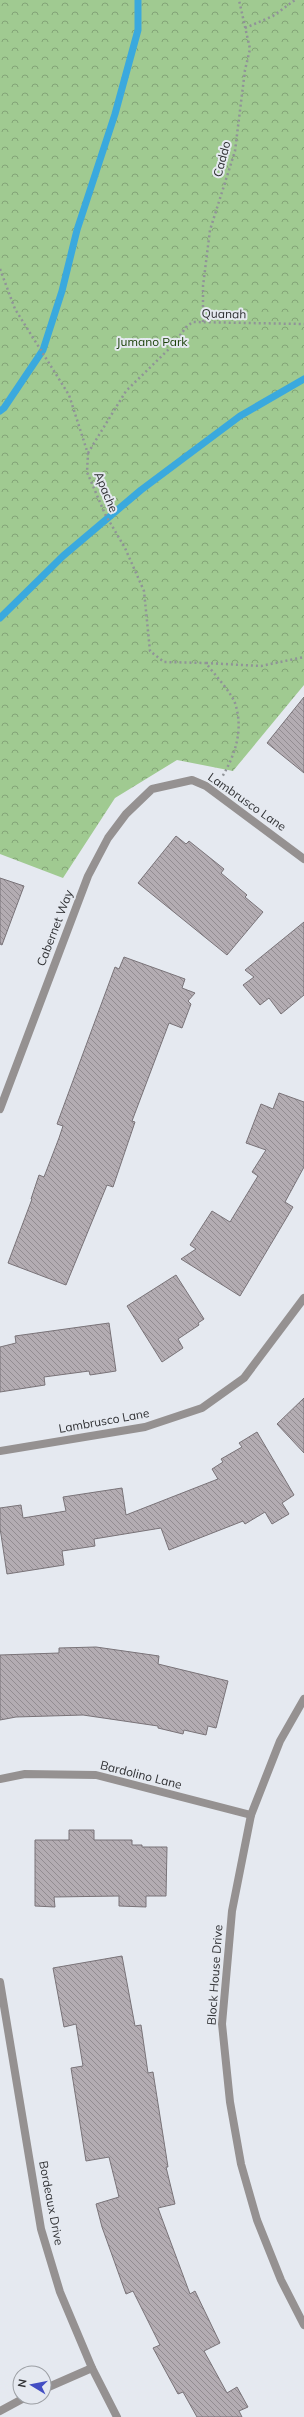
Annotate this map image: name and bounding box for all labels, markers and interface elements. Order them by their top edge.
street label: Caddo [210,139,234,178]
street label: Quanah [202,306,246,321]
park label: Jumano Park [117,334,188,349]
street label: Apache [91,469,122,514]
street label: Lambrusco Lane [205,769,289,834]
street label: Cabernet Way [33,887,76,968]
street label: Lambrusco Lane [57,1405,150,1436]
street label: Bardolino Lane [99,1757,184,1792]
street label: Block House Drive [204,1924,225,2026]
street label: Bordeaux Drive [36,2159,67,2246]
north arrow [12,2365,52,2405]
text: N [15,2378,30,2389]

